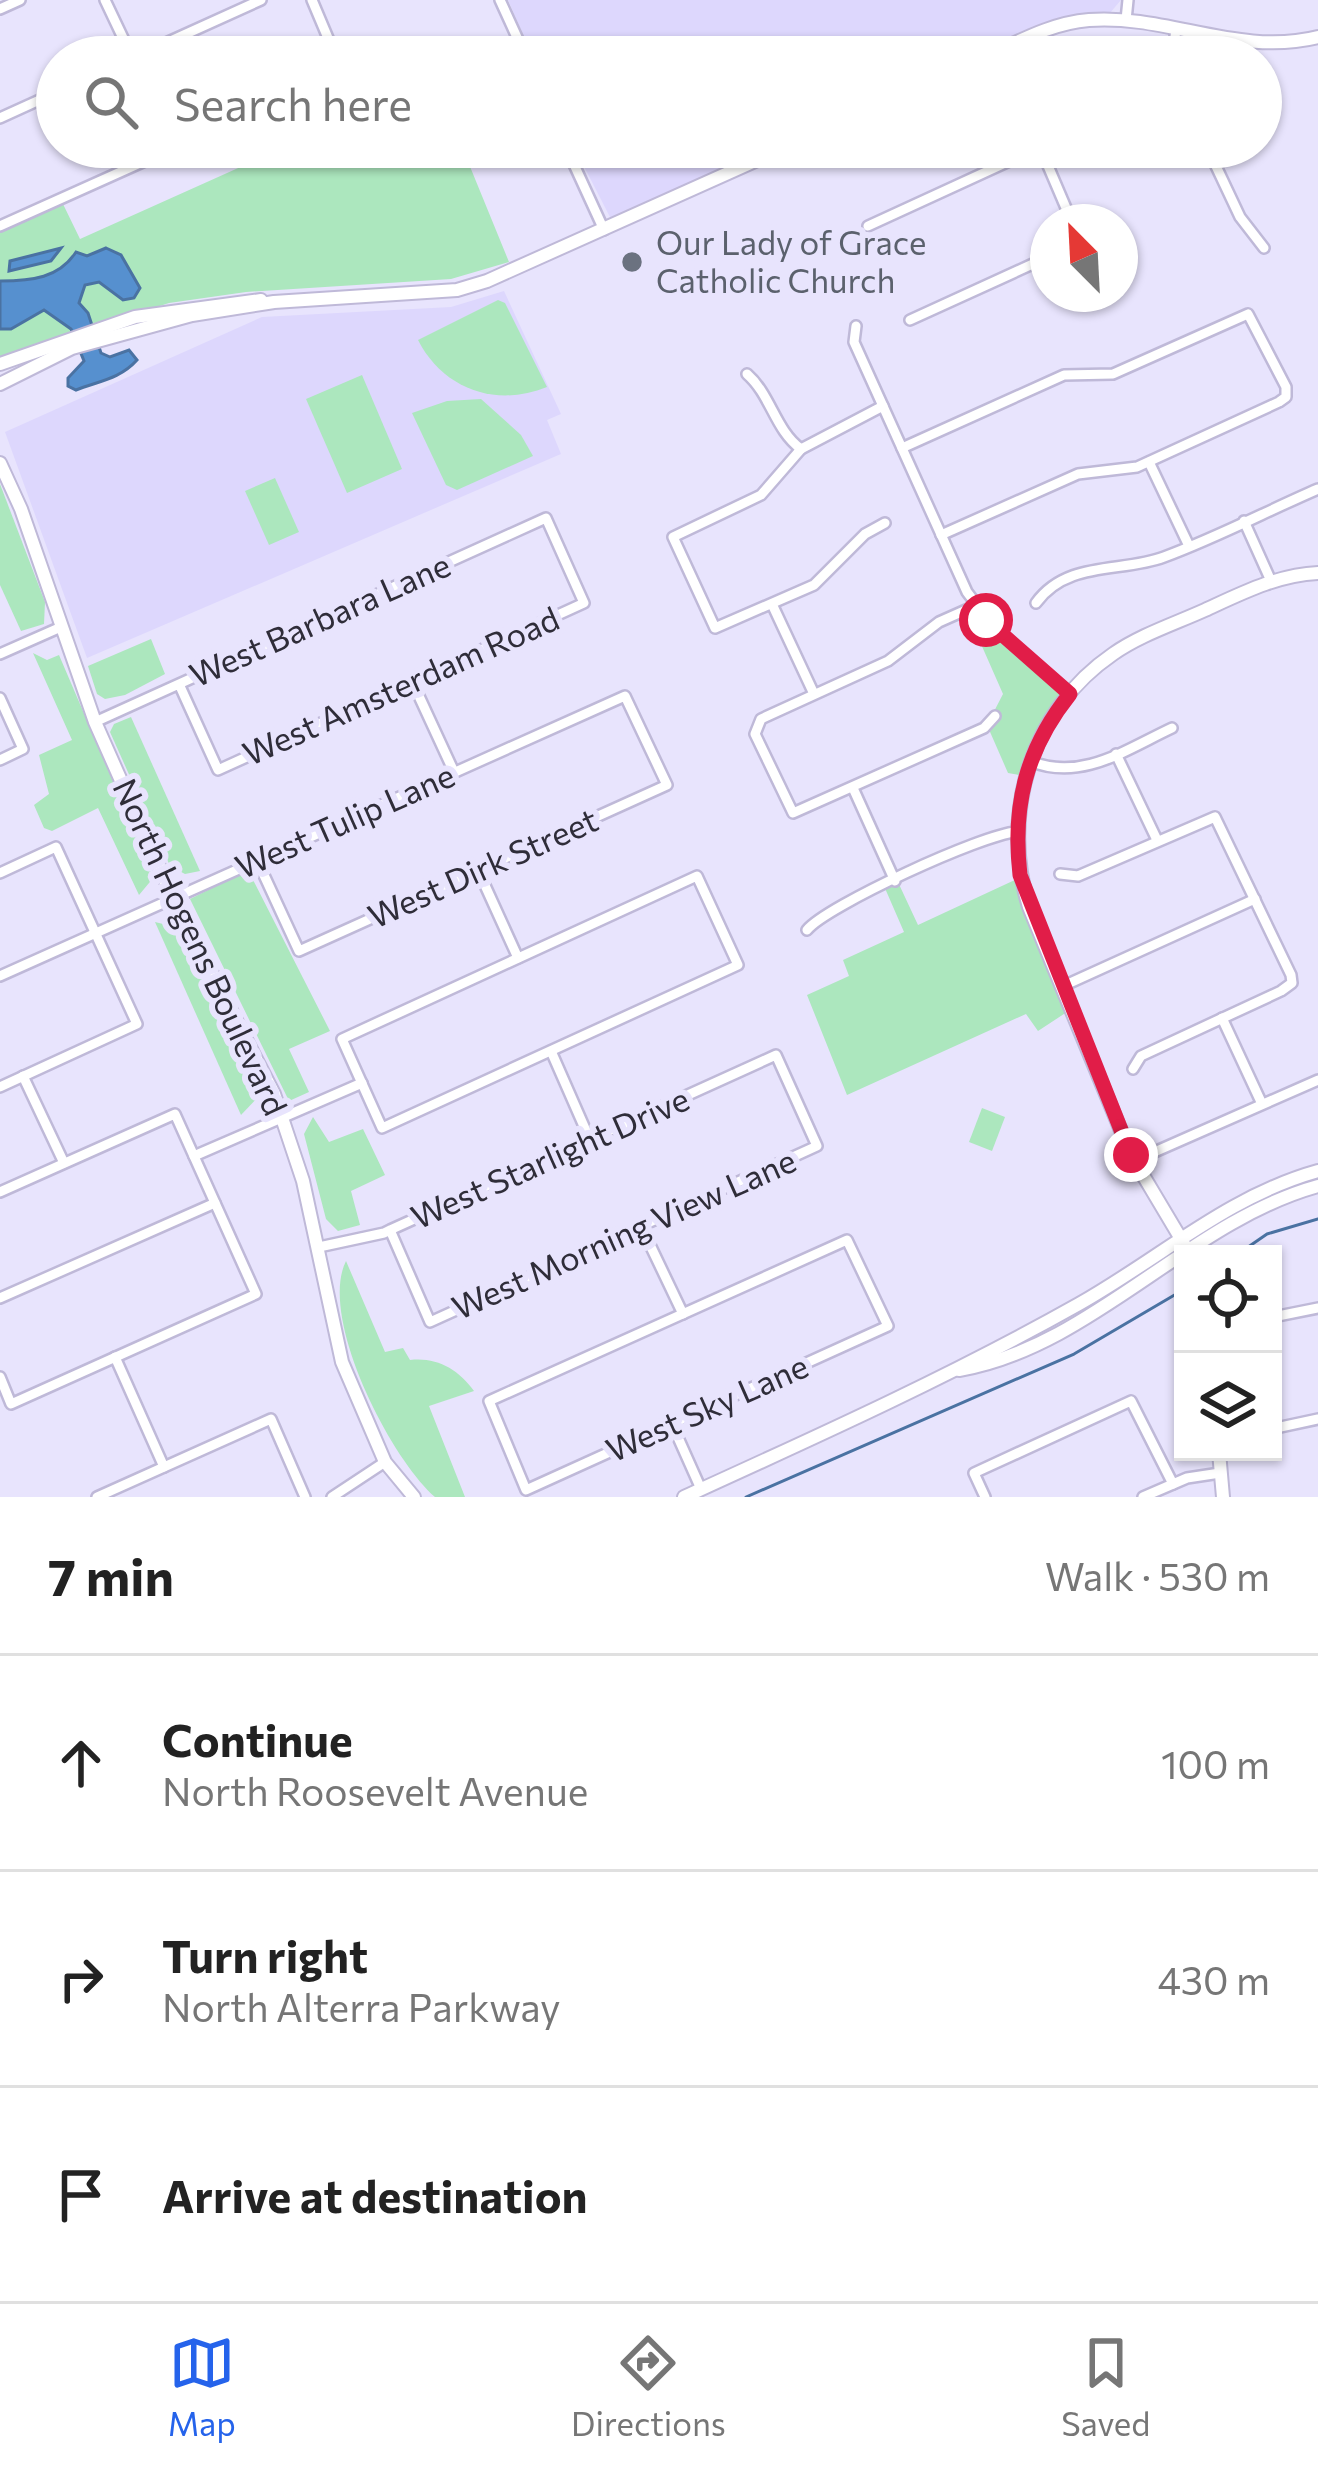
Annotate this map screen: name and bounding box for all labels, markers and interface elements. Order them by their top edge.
search box [36,36,1282,168]
icon: search [78,69,144,135]
text: Search here [174,75,412,130]
north arrow [1030,204,1138,312]
place label: Our Lady of Grace Catholic Church [656,221,926,300]
marker: Our Lady of Grace Catholic Church [619,249,645,275]
street label: West Barbara Lane [183,543,456,694]
route start [959,593,1013,647]
street label: West Amsterdam Road [236,596,565,773]
street label: West Tulip Lane [228,753,460,886]
street label: North Hogens Boulevard [105,772,297,1121]
street label: West Dirk Street [361,798,604,936]
street label: West Starlight Drive [404,1077,695,1236]
route end [1104,1128,1158,1182]
street label: West Morning View Lane [445,1138,802,1327]
map controls [1174,1245,1282,1461]
button: locate [1174,1245,1282,1353]
street label: West Sky Lane [599,1344,814,1469]
button: layers [1174,1353,1282,1461]
text: 7 min [48,1544,174,1607]
text: Walk · 530 m [1045,1551,1270,1599]
text: Continue [162,1711,353,1766]
icon: ahead [48,1730,114,1796]
text: 100 m [1161,1739,1270,1787]
text: North Roosevelt Avenue [162,1766,588,1814]
text: Turn right [162,1927,368,1982]
icon: right [48,1946,114,2012]
text: 430 m [1157,1955,1270,2003]
text: North Alterra Parkway [162,1982,560,2030]
icon: arrive [48,2162,114,2228]
text: Arrive at destination [162,2167,588,2222]
tab: Map [168,2330,236,2443]
tab: Directions [571,2330,726,2443]
tab: Saved [1061,2330,1150,2443]

